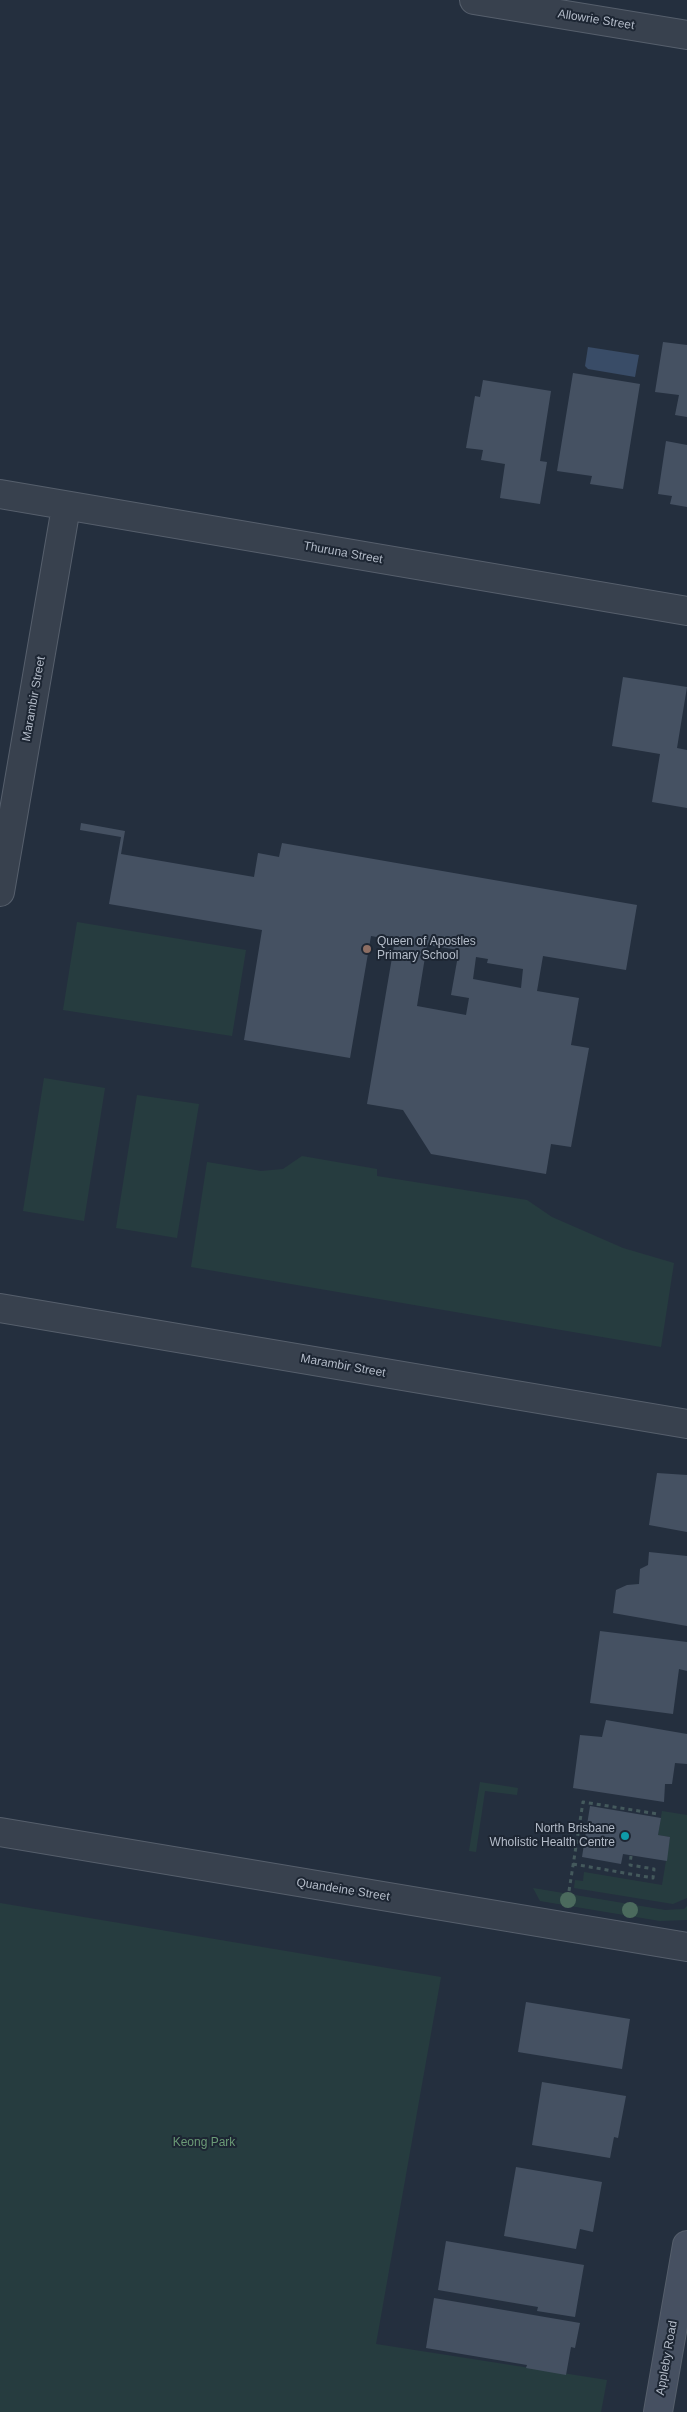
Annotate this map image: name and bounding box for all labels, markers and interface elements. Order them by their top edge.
street label: Allowrie Street [557,7,635,33]
street label: Thuruna Street [302,539,384,567]
street label: Marambir Street [19,655,49,743]
place label: Queen of Apostles Primary School [377,935,476,963]
marker: Queen of Apostles Primary School [361,943,373,955]
street label: Marambir Street [299,1351,387,1381]
place label: North Brisbane Wholistic Health Centre [490,1822,615,1850]
marker: North Brisbane Wholistic Health Centre [619,1830,631,1842]
street label: Quandeine Street [295,1876,391,1904]
park label: Keong Park [173,2136,235,2150]
street label: Appleby Road [653,2320,681,2396]

